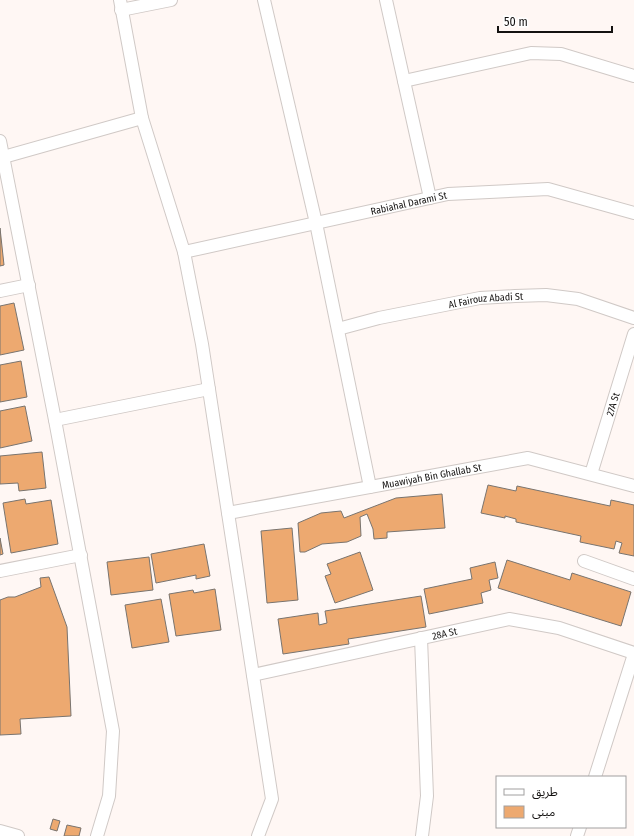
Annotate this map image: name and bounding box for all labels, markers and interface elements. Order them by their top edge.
scale bar [498,8,612,34]
text: 50 m [504,15,528,29]
street label: Rabiahal Darami St [370,189,449,218]
street label: Al Fairouz Abadi St [448,291,524,311]
street label: 27A St [604,391,623,418]
street label: Muawiyah Bin Ghallab St [381,462,483,492]
street label: 28A St [431,625,459,643]
legend [496,776,626,828]
text: طريق [532,785,558,800]
text: مبنى [532,805,555,819]

